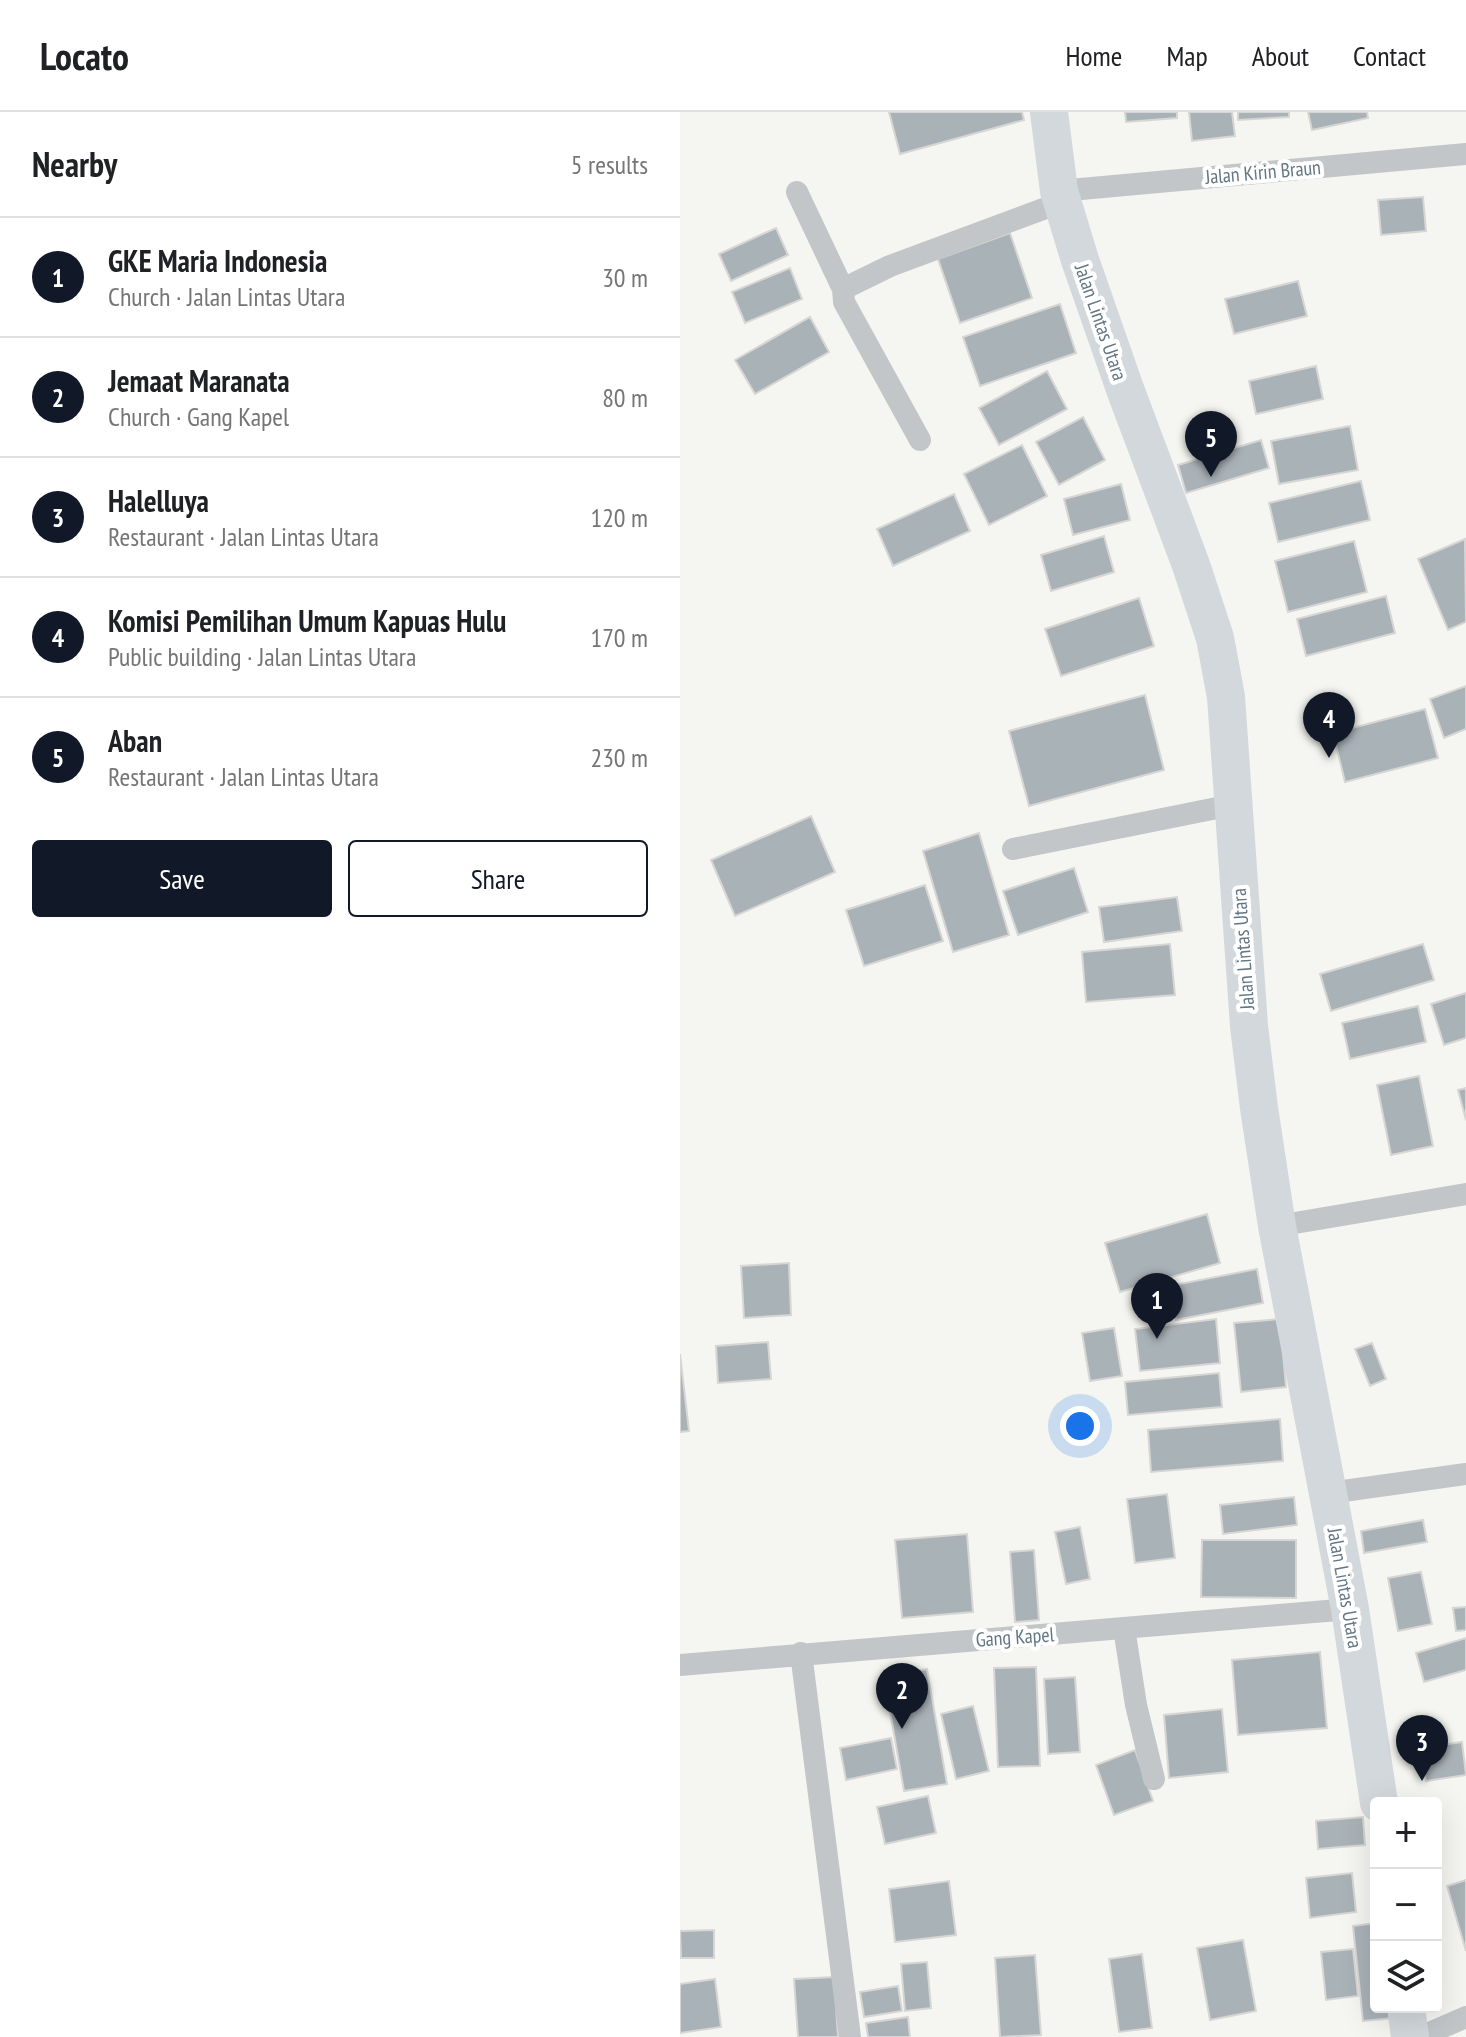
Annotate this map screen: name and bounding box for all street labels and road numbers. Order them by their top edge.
street label: Jalan Kirin Braun [1203,154,1322,190]
street label: Jalan Lintas Utara [1069,259,1133,384]
street label: Jalan Lintas Utara [1226,887,1260,1012]
street label: Jalan Lintas Utara [1321,1525,1368,1650]
street label: Gang Kapel [975,1621,1055,1653]

